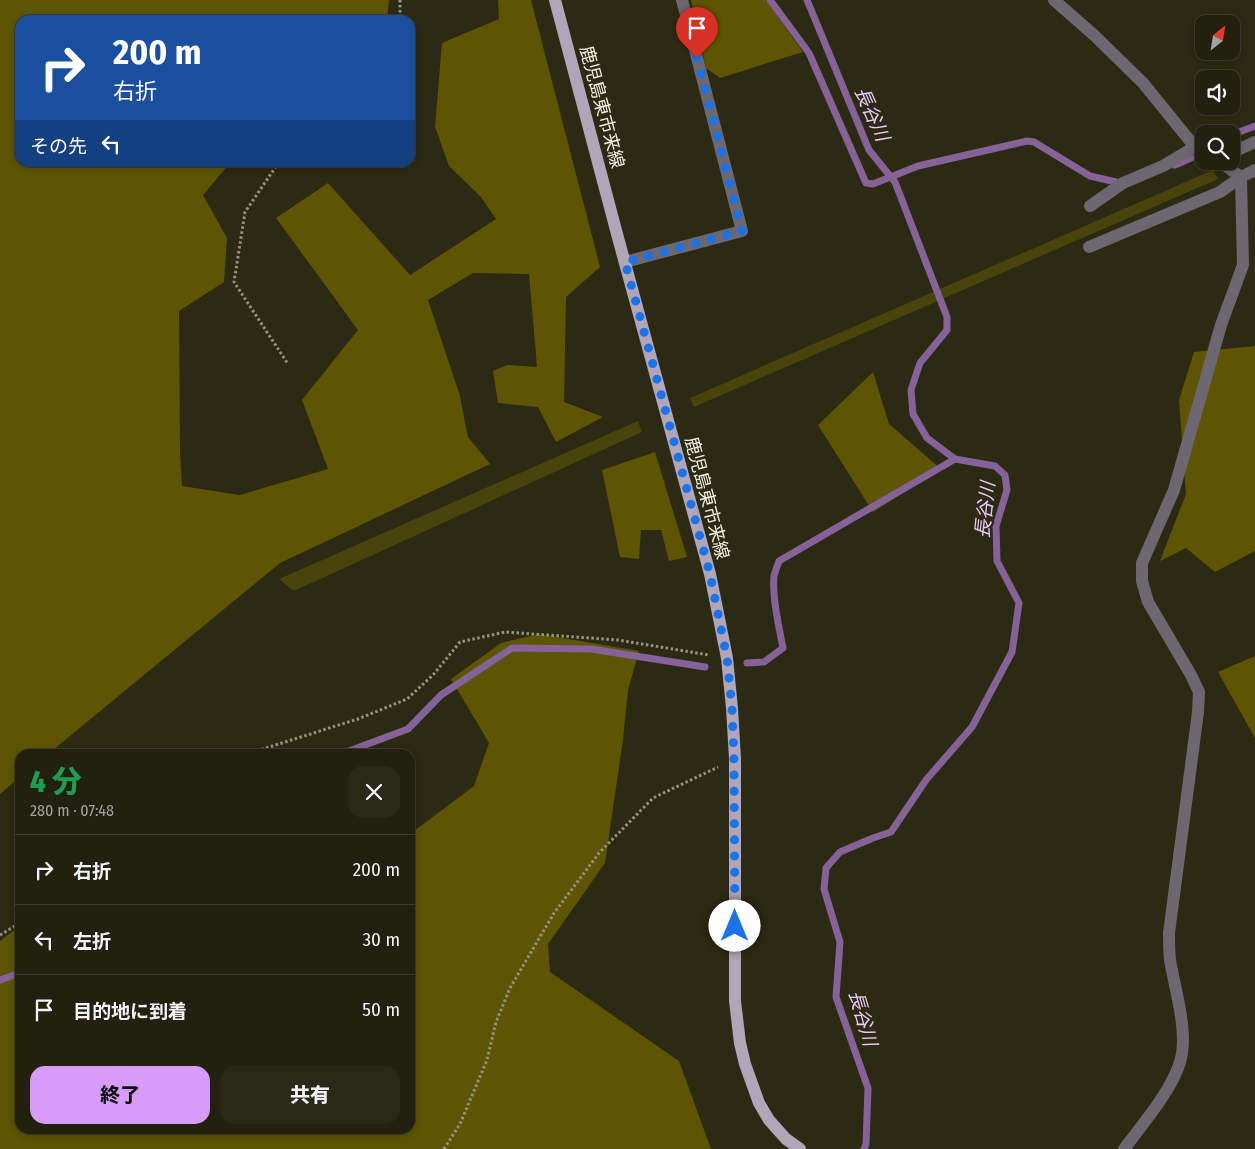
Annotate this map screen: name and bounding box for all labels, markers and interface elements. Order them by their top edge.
pin [676,7,718,58]
icon: arrive [683,14,711,42]
north arrow [1195,15,1240,60]
map controls [1195,15,1240,170]
text: 200 m [113,31,201,73]
icon: right [30,35,95,100]
street label: 鹿児島東市来線 [575,43,629,171]
button: sound [1195,70,1240,115]
text: 右折 [113,78,157,105]
water label: 長谷川 [850,83,895,147]
button: search [1195,125,1240,170]
icon: left [97,130,125,158]
text: その先 [30,135,87,158]
street label: 鹿児島東市来線 [680,434,734,562]
water label: 長谷川 [971,478,1000,540]
text: 4 分 [30,764,82,800]
button: close [348,766,400,818]
text: 280 m · 07:48 [30,801,114,820]
icon: right [30,856,58,884]
text: 200 m [353,858,400,881]
text: 右折 [73,860,111,883]
position arrow [708,899,760,951]
icon: left [30,926,58,954]
text: 30 m [362,928,400,951]
text: 左折 [73,930,111,953]
water label: 長谷川 [844,987,882,1050]
icon: arrive [30,996,58,1024]
text: 50 m [362,998,400,1021]
text: 目的地に到着 [73,1000,187,1023]
button: 終了 [30,1066,210,1124]
button: 共有 [220,1066,400,1124]

